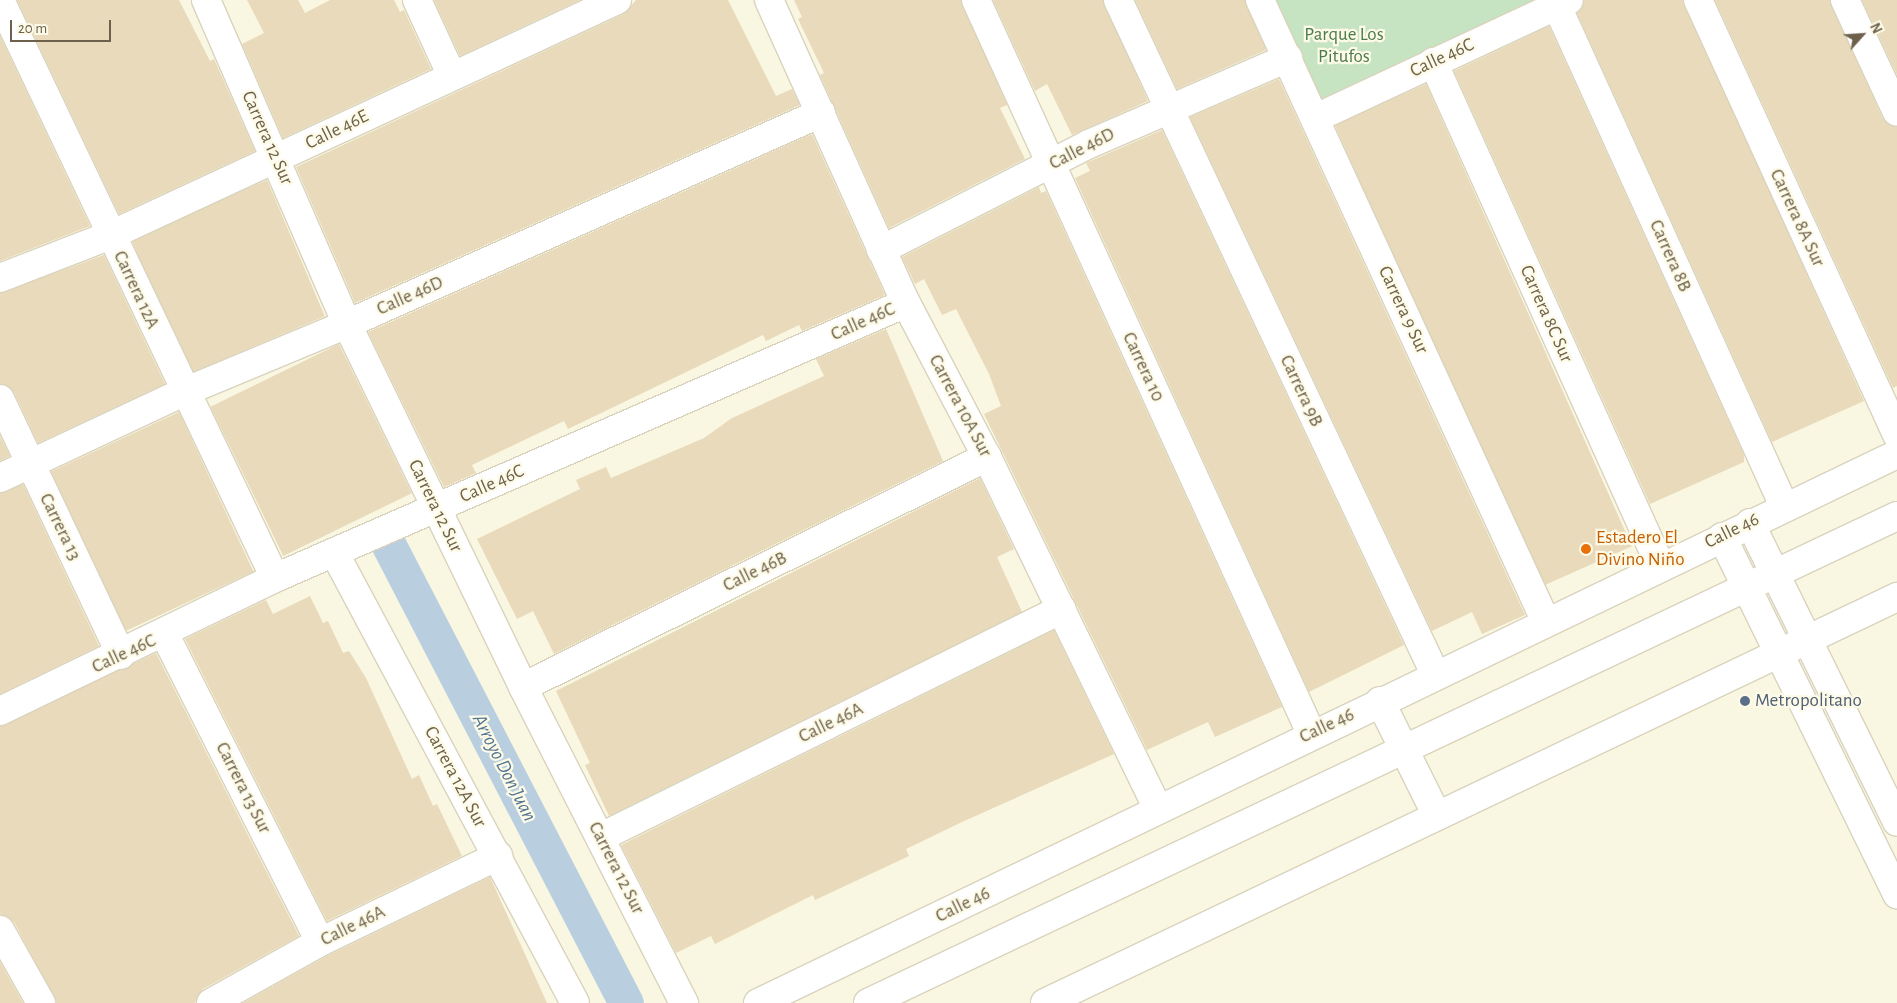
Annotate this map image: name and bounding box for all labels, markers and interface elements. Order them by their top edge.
scale bar [12,10,114,42]
north arrow [1837,10,1887,60]
text: 20 m [18,21,47,36]
text: N [1867,21,1884,36]
park label: Parque Los Pitufos [1304,24,1384,68]
street label: Calle 46C [1406,33,1478,83]
street label: Carrera 12 Sur [236,88,298,188]
street label: Calle 46E [302,105,372,155]
street label: Calle 46D [1046,123,1118,175]
street label: Carrera 8A Sur [1764,166,1830,270]
street label: Carrera 8B [1644,216,1696,296]
street label: Carrera 12A [108,247,164,333]
street label: Carrera 8C Sur [1514,262,1578,366]
street label: Carrera 9 Sur [1373,263,1433,357]
street label: Calle 46D [373,271,447,321]
street label: Calle 46C [827,298,899,346]
street label: Carrera 10 [1117,329,1169,405]
street label: Carrera 10A Sur [923,351,997,461]
street label: Carrera 9B [1275,352,1327,430]
street label: Carrera 12 Sur [403,456,467,556]
street label: Calle 46C [456,460,528,508]
street label: Carrera 13 [34,490,86,564]
street label: Calle 46 [1701,508,1763,554]
place label: Estadero El Divino Niño [1596,527,1684,571]
marker: Estadero El Divino Niño [1580,543,1592,555]
street label: Calle 46B [719,547,791,597]
street label: Calle 46C [88,629,160,679]
place label: Metropolitano [1755,690,1862,712]
marker: Metropolitano [1739,695,1751,707]
street label: Calle 46A [795,698,867,748]
street label: Calle 46 [1296,703,1358,749]
water label: Arroyo Don Juan [467,710,541,826]
street label: Carrera 12A Sur [419,723,491,831]
street label: Carrera 13 Sur [210,739,276,837]
street label: Carrera 12 Sur [583,818,649,918]
street label: Calle 46 [932,882,994,928]
street label: Calle 46A [317,901,389,951]

